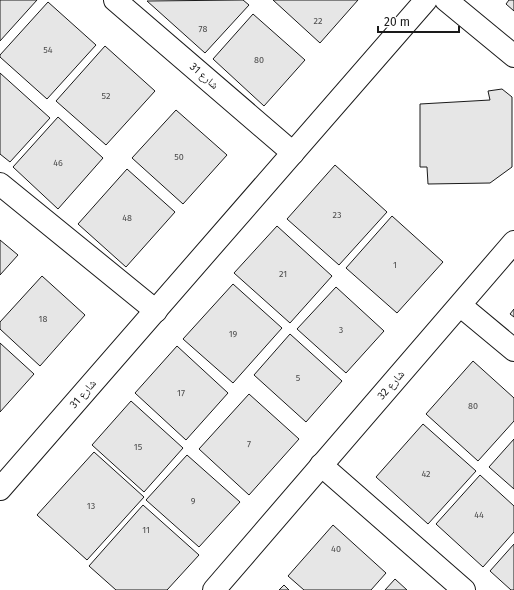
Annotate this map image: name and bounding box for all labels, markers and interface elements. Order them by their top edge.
scale bar [378,8,459,34]
text: 20 m [384,15,410,29]
house number: 22 [314,16,322,26]
house number: 78 [199,24,207,34]
house number: 54 [43,45,53,55]
house number: 80 [254,55,264,65]
street label: شارع 31 [187,60,221,92]
house number: 52 [102,91,110,101]
house number: 50 [174,152,184,162]
house number: 46 [53,158,63,168]
house number: 23 [333,210,341,220]
house number: 48 [122,213,132,223]
house number: 1 [393,260,397,270]
house number: 21 [279,269,287,279]
house number: 18 [39,314,47,324]
house number: 3 [339,325,343,335]
house number: 19 [229,329,238,339]
street label: شارع 32 [375,368,407,402]
house number: 5 [296,373,301,383]
street label: شارع 31 [67,377,99,411]
house number: 17 [177,388,185,398]
house number: 80 [468,401,478,411]
house number: 7 [247,439,251,449]
house number: 15 [134,442,143,452]
house number: 42 [421,469,431,479]
house number: 9 [191,496,196,506]
house number: 13 [87,501,95,511]
house number: 44 [474,510,484,520]
house number: 11 [142,525,150,535]
house number: 40 [331,544,341,554]

